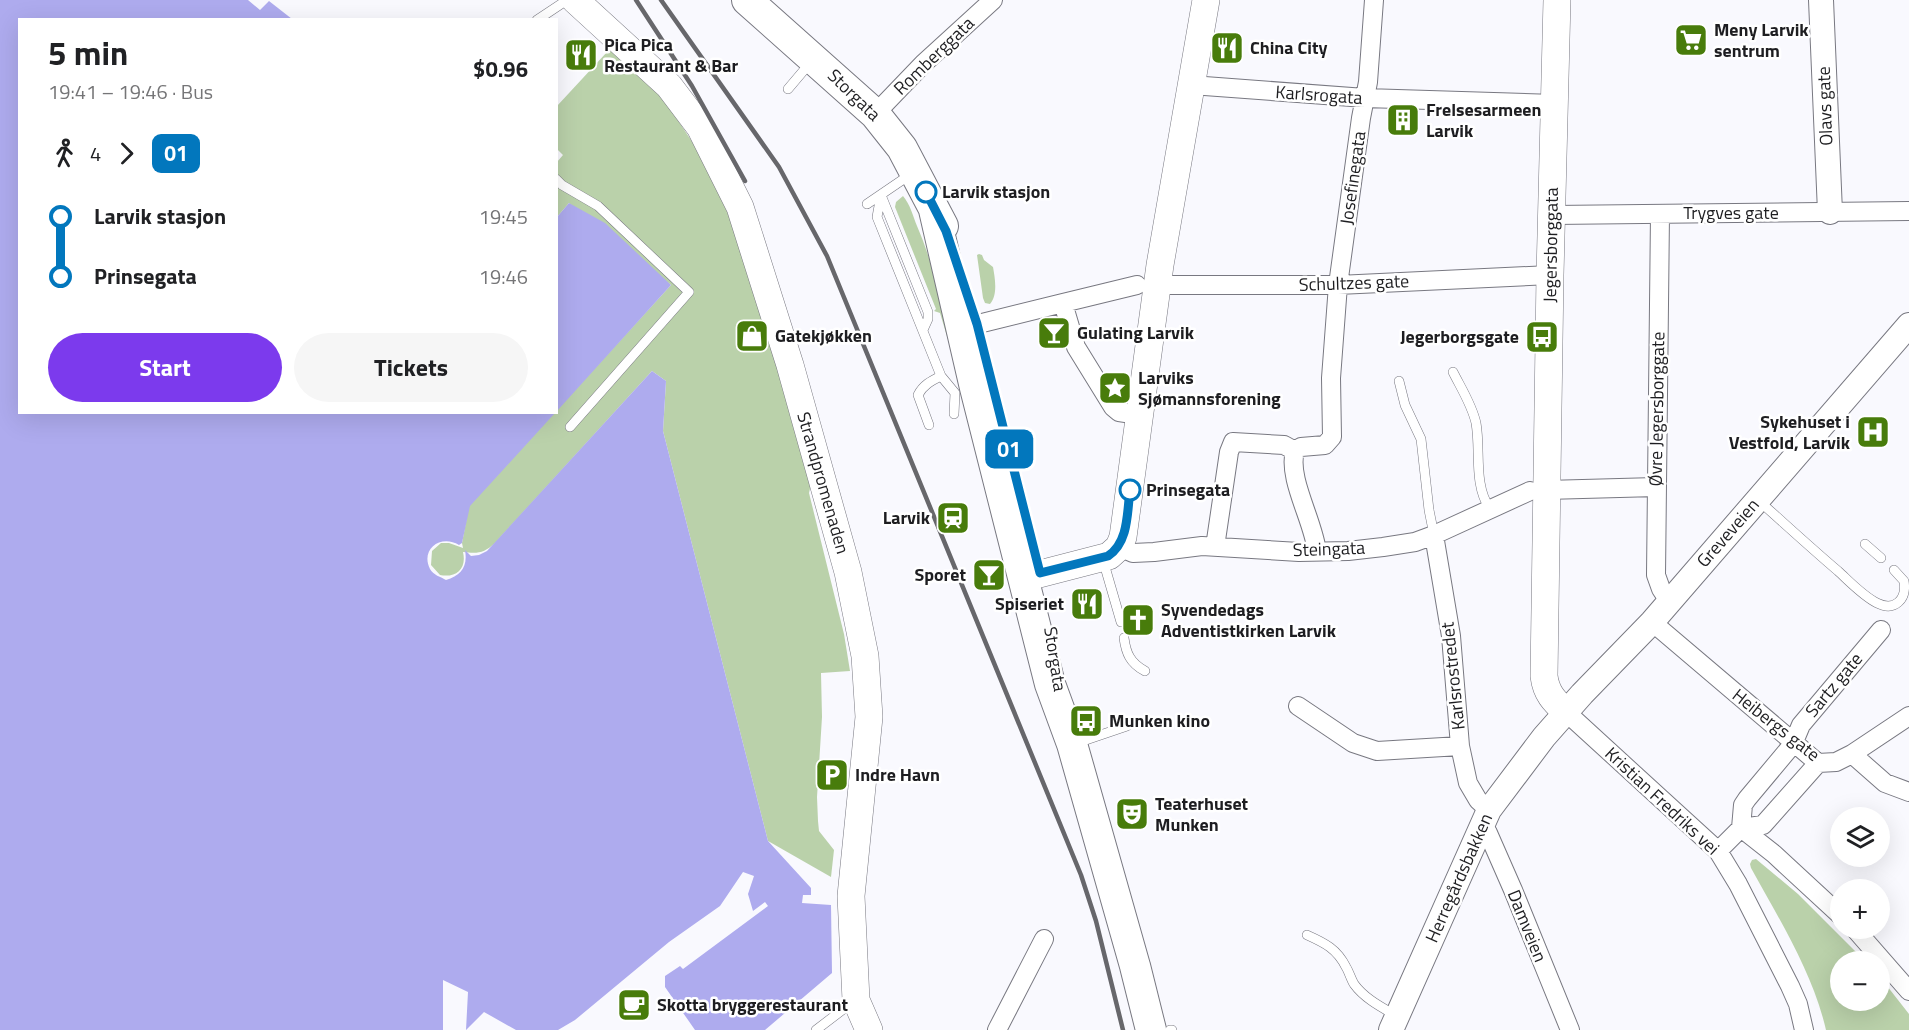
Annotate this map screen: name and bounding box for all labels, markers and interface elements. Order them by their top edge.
street label: Romberggata [887,10,980,101]
place label: Meny Larvik sentrum [1714,16,1809,64]
supermarket icon: Meny Larvik sentrum [1673,22,1709,58]
text: 5 min [48,28,128,78]
restaurant icon: China City [1209,30,1245,66]
place label: Pica Pica Restaurant & Bar [604,31,738,79]
place label: China City [1250,34,1327,61]
restaurant icon: Pica Pica Restaurant & Bar [563,37,599,73]
text: $0.96 [473,52,528,86]
street label: Storgata [822,62,887,127]
street label: Olavs gate [1810,66,1839,146]
text: 19:41 – 19:46 · Bus [48,76,213,107]
street label: Karlsrogata [1275,78,1363,111]
place label: Frelsesarmeen Larvik [1426,96,1541,144]
building icon: Frelsesarmeen Larvik [1385,102,1421,138]
street label: Josefinegata [1333,129,1372,227]
icon: walk [48,137,81,170]
icon: forward [110,137,143,170]
text: 01 [164,137,188,169]
text: 4 [90,138,101,169]
place label: Larvik stasjon [942,178,1050,205]
marker: Larvik stasjon [915,181,937,203]
street label: Jegersborggata [1536,187,1565,303]
text: Larvik stasjon [94,199,226,233]
street label: Trygves gate [1683,199,1779,226]
text: 19:45 [479,201,528,232]
text: Prinsegata [94,259,197,293]
text: 19:46 [479,261,528,292]
street label: Schultzes gate [1298,267,1410,298]
bar icon: Gulating Larvik [1036,315,1072,351]
shop icon: Gatekjøkken [734,318,770,354]
place label: Gulating Larvik [1077,319,1195,346]
bus stop icon: Jegerborgsgate [1524,319,1560,355]
place label: Gatekjøkken [775,322,872,349]
place label: Jegerborgsgate [1400,323,1519,350]
street label: Øvre Jegersborggate [1642,331,1671,487]
button: Start [48,333,282,402]
button: Tickets [294,333,528,402]
place label: Larviks Sjømannsforening [1138,364,1281,412]
place icon: Larviks Sjømannsforening [1097,370,1133,406]
place label: Sykehuset i Vestfold, Larvik [1729,408,1851,456]
street label: Strandpromenaden [790,409,857,557]
hospital icon: Sykehuset i Vestfold, Larvik [1855,414,1891,450]
line badge: 01 [982,430,1036,468]
text: 01 [997,433,1021,465]
place label: Prinsegata [1146,476,1230,503]
marker: Prinsegata [1119,479,1141,501]
street label: Greveveien [1690,492,1765,573]
station icon: Larvik [935,500,971,536]
place label: Larvik [883,504,931,531]
street label: Steingata [1292,534,1366,563]
bar icon: Sporet [971,557,1007,593]
place label: Sporet [914,561,966,588]
restaurant icon: Spiseriet [1069,586,1105,622]
place label: Spiseriet [995,590,1064,617]
place label: Syvendedags Adventistkirken Larvik [1161,596,1337,644]
church icon: Syvendedags Adventistkirken Larvik [1120,602,1156,638]
street label: Karlsrostredet [1433,620,1472,731]
street label: Storgata [1037,625,1074,693]
street label: Sartz gate [1798,646,1869,723]
street label: Heibergs gate [1727,682,1826,768]
bus stop icon: Munken kino [1068,703,1104,739]
place label: Munken kino [1109,707,1210,734]
street label: Kristian Fredriks vei [1599,740,1726,861]
parking icon: Indre Havn [814,757,850,793]
place label: Indre Havn [855,761,940,788]
place label: Teaterhuset Munken [1155,790,1249,838]
theatre icon: Teaterhuset Munken [1114,796,1150,832]
map controls [1830,807,1890,1011]
button: layers [1830,807,1890,867]
street label: Herregårdsbakken [1418,809,1499,947]
button: + [1830,879,1890,939]
street label: Damveien [1501,886,1554,966]
button: − [1830,951,1890,1011]
cafe icon: Skotta bryggerestaurant [616,987,652,1023]
place label: Skotta bryggerestaurant [657,991,848,1018]

